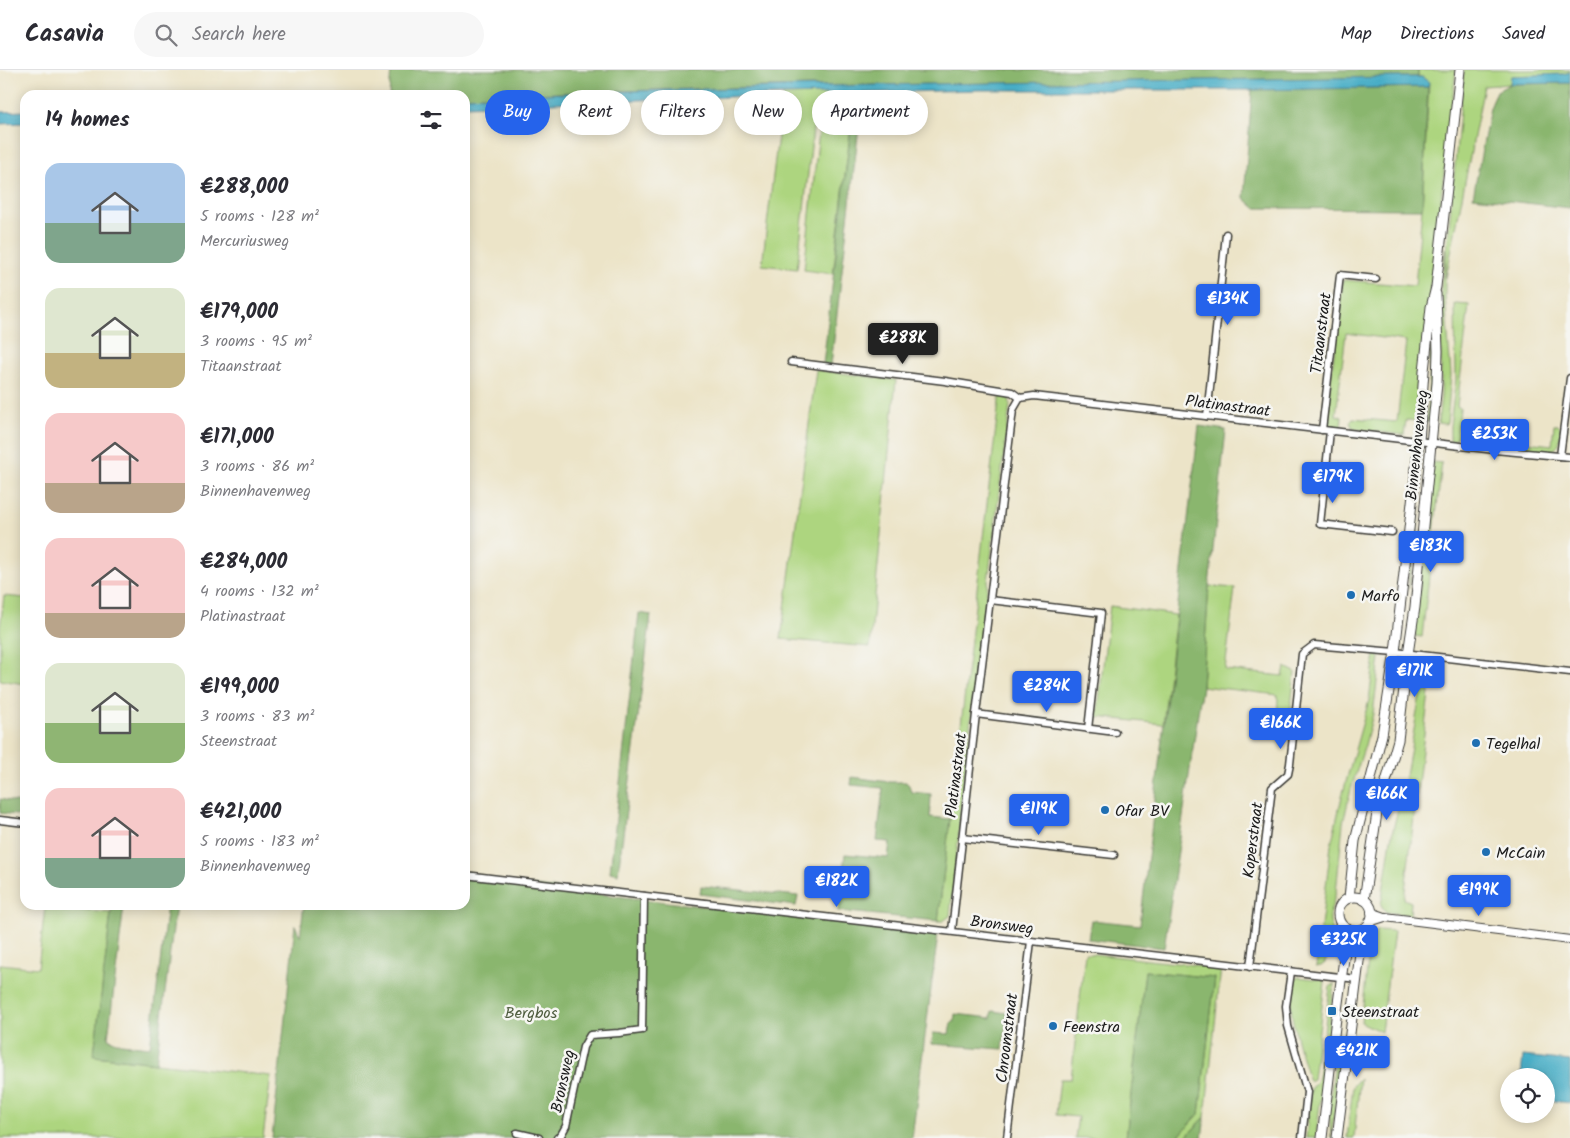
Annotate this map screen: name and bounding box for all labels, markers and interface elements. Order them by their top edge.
search box [134,12,484,57]
text: Casavia [25,15,104,54]
text: Search here [192,20,286,50]
text: Map [1340,20,1372,49]
text: Directions [1400,20,1474,49]
text: Saved [1502,20,1545,49]
icon: search [152,21,180,49]
chip: Buy [485,90,550,135]
chip: Rent [560,90,631,135]
chip: Filters [641,90,724,135]
chip: New [734,90,802,135]
chip: Apartment [812,90,928,135]
text: 14 homes [45,104,130,137]
icon: filters [417,106,445,134]
text: €288,000 [200,171,288,204]
icon: home [85,183,145,243]
text: 5 rooms · 128 m² [200,204,319,229]
text: Mercuriusweg [200,229,289,254]
pin: €134K [1193,284,1263,326]
text: €134K [1207,287,1249,312]
street label: Titaanstraat [1304,290,1339,375]
text: €179,000 [200,296,278,329]
icon: home [85,308,145,368]
pin: €288K [868,322,938,365]
text: €288K [879,326,927,351]
text: 3 rooms · 95 m² [200,329,312,354]
text: Titaanstraat [200,354,282,379]
street label: Platinastraat [1184,389,1273,424]
street label: Binnenhavenweg [1399,389,1436,502]
pin: €253K [1460,418,1530,461]
text: €171,000 [200,421,274,454]
text: €253K [1472,422,1518,447]
icon: home [85,433,145,493]
text: 3 rooms · 86 m² [200,454,314,479]
pin: €179K [1298,462,1368,504]
text: €179K [1313,465,1353,490]
text: Binnenhavenweg [200,479,311,504]
pin: €183K [1396,530,1466,573]
text: €183K [1410,534,1452,559]
text: €284,000 [200,546,287,579]
icon: home [85,558,145,618]
text: 4 rooms · 132 m² [200,579,319,604]
place label: Marfo [1361,584,1400,609]
marker: Marfo [1345,589,1357,601]
text: Platinastraat [200,604,286,629]
pin: €171K [1380,656,1450,698]
text: €171K [1397,659,1434,684]
pin: €284K [1012,670,1082,713]
text: €199,000 [200,671,279,704]
text: €284K [1023,674,1071,699]
icon: home [85,683,145,743]
text: 3 rooms · 83 m² [200,704,314,729]
pin: €166K [1246,708,1316,750]
text: €166K [1260,711,1302,736]
text: Steenstraat [200,729,277,754]
street label: Platinastraat [939,730,974,819]
place label: Tegelhal [1486,732,1541,757]
marker: Tegelhal [1470,737,1482,749]
pin: €166K [1352,778,1422,821]
text: €166K [1366,782,1408,807]
pin: €119K [1004,794,1074,836]
text: €421,000 [200,796,281,829]
text: €119K [1020,797,1058,822]
place label: Ofar BV [1115,799,1170,824]
street label: Koperstraat [1236,800,1271,880]
marker: Ofar BV [1099,804,1111,816]
icon: home [85,808,145,868]
text: 5 rooms · 183 m² [200,829,319,854]
place label: McCain [1496,841,1545,866]
marker: McCain [1480,846,1492,858]
text: Binnenhavenweg [200,854,311,879]
pin: €182K [802,866,872,908]
text: €182K [815,869,859,894]
pin: €199K [1444,874,1514,917]
text: €199K [1459,878,1499,903]
street label: Bronsweg [969,909,1035,942]
pin: €325K [1309,924,1379,967]
text: €325K [1321,928,1367,953]
street label: Chroomstraat [990,991,1025,1084]
place label: Steenstraat [1342,1000,1420,1025]
park label: Bergbos [505,1001,558,1026]
marker: Steenstraat [1326,1005,1338,1017]
place label: Feenstra [1063,1015,1120,1040]
marker: Feenstra [1047,1020,1059,1032]
pin: €421K [1322,1036,1392,1078]
text: €421K [1336,1039,1378,1064]
street label: Bronsweg [545,1048,582,1115]
map controls [1500,1068,1555,1123]
button: locate [1500,1068,1555,1123]

